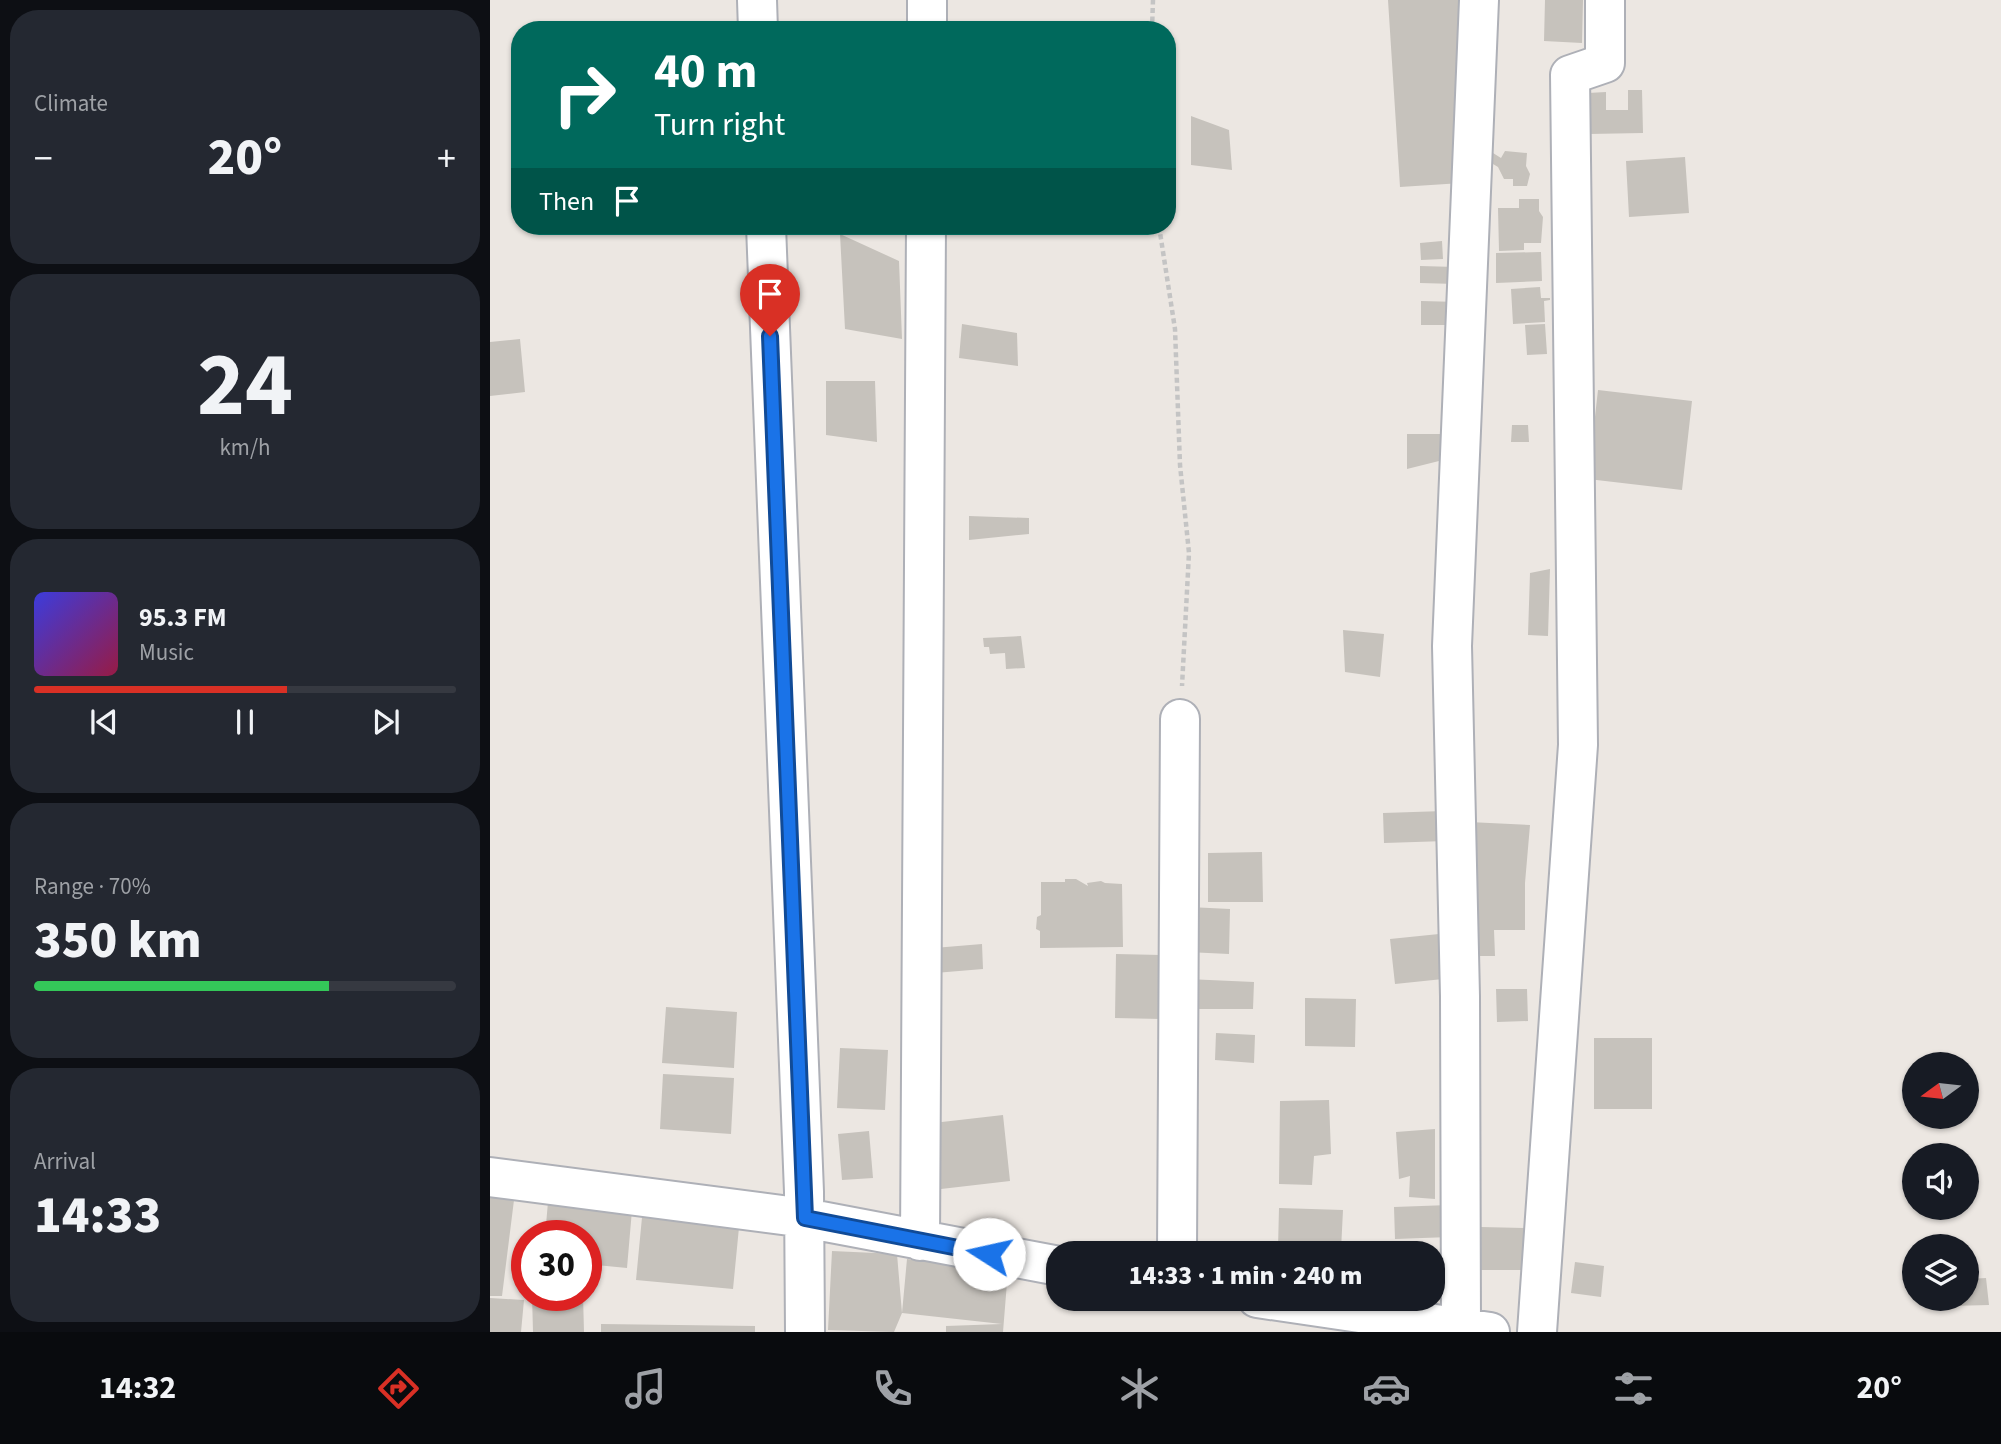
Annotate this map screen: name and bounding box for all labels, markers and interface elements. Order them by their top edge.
text: 40 m [654,37,758,107]
icon: right [539,49,630,140]
text: Climate [34,87,108,120]
text: Turn right [654,102,785,148]
text: 20° [208,121,282,195]
text: − [34,132,53,186]
text: + [437,132,456,186]
icon: arrive [608,182,646,220]
text: Then [539,183,594,220]
pin [740,264,800,336]
icon: arrive [751,275,789,313]
text: 24 [197,321,293,450]
text: km/h [219,431,271,464]
text: 95.3 FM [139,599,227,636]
text: Music [139,636,194,669]
icon: previous [85,703,123,741]
icon: pause [226,703,264,741]
icon: next [367,703,405,741]
text: Range · 70% [34,870,151,903]
text: 350 km [34,904,202,978]
north arrow [1902,1052,1979,1129]
map controls [1902,1052,1979,1311]
button: sound [1902,1143,1979,1220]
text: Arrival [34,1145,96,1178]
text: 14:33 [34,1179,161,1253]
position arrow [952,1217,1026,1291]
speed limit sign: 30 [511,1220,602,1311]
button: layers [1902,1234,1979,1311]
text: 14:33 · 1 min · 240 m [1129,1257,1362,1294]
icon: directions [374,1364,423,1413]
icon: music [621,1364,670,1413]
icon: phone [868,1364,917,1413]
icon: climate [1115,1364,1164,1413]
icon: car [1362,1364,1411,1413]
icon: filters [1609,1364,1658,1413]
text: 14:32 [99,1365,176,1411]
text: 20° [1856,1365,1902,1411]

